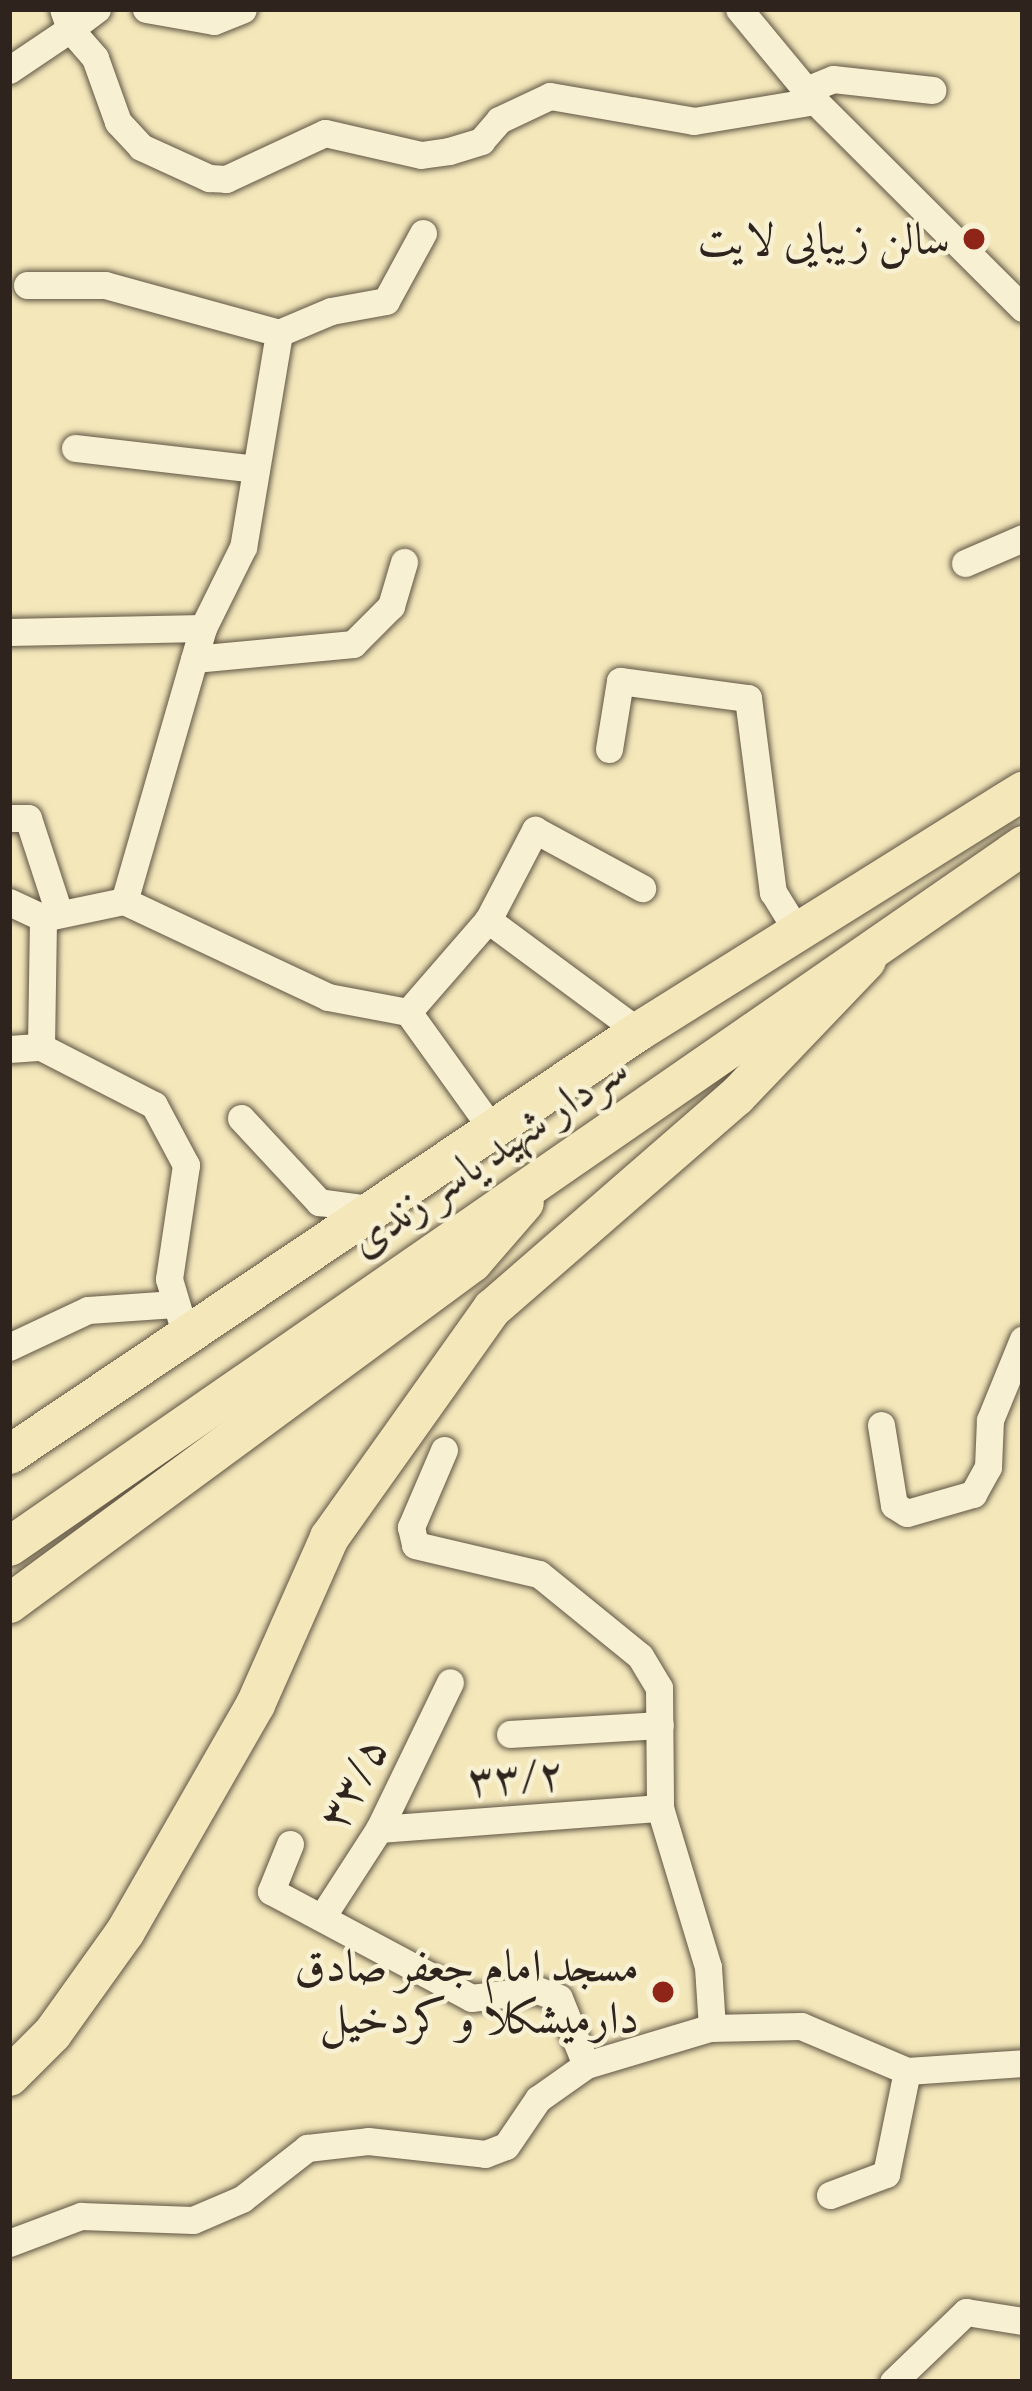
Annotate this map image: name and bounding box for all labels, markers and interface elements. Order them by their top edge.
place label: سالن زیبایی لایت [698,212,950,266]
marker: سالن زیبایی لایت [961,226,987,252]
street label: سردار شهید یاسر زندی [338,1041,638,1267]
street label: ۳۳/۵ [305,1727,399,1837]
street label: ۳۳/۲ [466,1746,566,1806]
place label: مسجد امام جعفر صادق دارمیشکلا و کردخیل [295,1939,639,2045]
marker: مسجد امام جعفر صادق دارمیشکلا و کردخیل [650,1979,676,2005]

